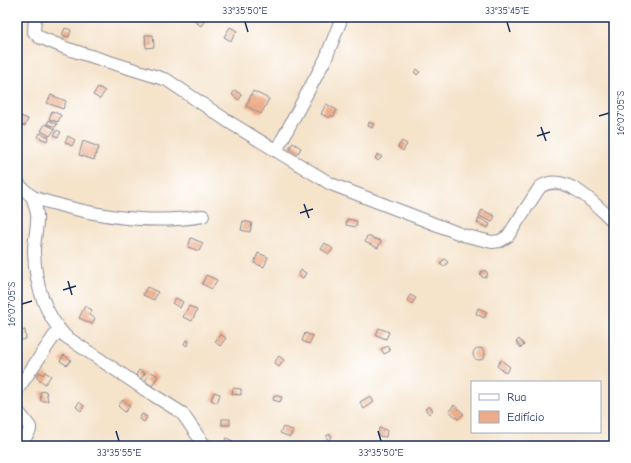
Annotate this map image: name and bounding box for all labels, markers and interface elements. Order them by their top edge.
text: 33°35'50"E [222,5,268,17]
text: 33°35'45"E [485,5,529,17]
text: 16°07'05"S [615,90,627,135]
text: 16°07'05"S [6,281,18,326]
legend [471,381,601,433]
text: Rua [507,390,526,404]
text: Edifício [507,410,544,424]
text: 33°35'55"E [97,447,141,459]
text: 33°35'50"E [358,447,404,459]

